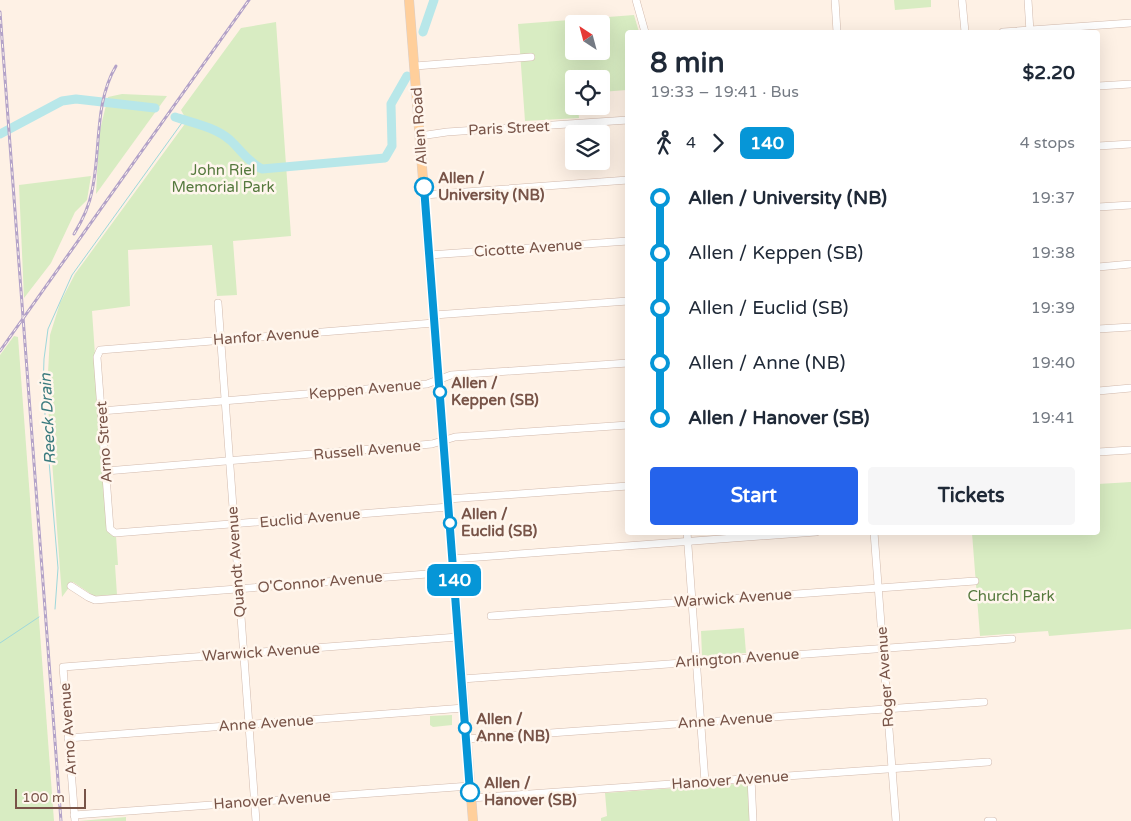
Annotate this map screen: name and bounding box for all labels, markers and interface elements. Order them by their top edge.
north arrow [565,15,610,60]
map controls [565,15,610,170]
text: 8 min [650,46,725,80]
text: $2.20 [1023,62,1075,84]
button: locate [565,70,610,115]
text: 19:33 – 19:41 · Bus [650,82,799,102]
street label: Allen Road [407,87,431,165]
street label: Paris Street [468,117,550,139]
button: layers [565,125,610,170]
icon: walk [650,129,678,157]
icon: forward [704,129,732,157]
text: 140 [750,132,784,154]
text: 4 [686,133,696,153]
text: 4 stops [1020,133,1075,153]
park label: John Riel Memorial Park [171,161,275,196]
place label: Allen / University (NB) [438,169,545,205]
marker: Allen / University (NB) [414,177,434,197]
text: Allen / University (NB) [688,187,887,209]
text: 19:37 [1031,188,1075,208]
street label: Cicotte Avenue [473,235,583,261]
text: Allen / Keppen (SB) [688,242,863,264]
text: 19:38 [1031,243,1075,263]
text: Allen / Euclid (SB) [688,297,849,319]
text: 19:39 [1031,298,1075,318]
street label: Hanfor Avenue [212,323,320,349]
text: Allen / Anne (NB) [688,352,845,374]
text: 19:40 [1031,353,1075,373]
water label: Reeck Drain [36,371,60,465]
place label: Allen / Keppen (SB) [451,374,539,410]
street label: Keppen Avenue [308,375,422,403]
marker: Allen / Keppen (SB) [433,385,447,399]
street label: Arno Street [92,400,116,483]
text: Allen / Hanover (SB) [688,407,870,429]
text: 19:41 [1031,408,1075,428]
street label: Russell Avenue [313,436,421,464]
button: Start [650,467,858,525]
button: Tickets [868,467,1075,525]
street label: Euclid Avenue [259,505,361,531]
place label: Allen / Euclid (SB) [461,505,537,540]
street label: Quandt Avenue [223,506,249,618]
marker: Allen / Euclid (SB) [443,516,457,530]
line badge: 140 [425,564,483,596]
street label: O'Connor Avenue [257,568,383,596]
text: 140 [437,569,471,591]
street label: Warwick Avenue [673,585,793,611]
park label: Church Park [967,587,1055,605]
street label: Roger Avenue [872,626,898,728]
street label: Warwick Avenue [201,639,321,665]
street label: Arlington Avenue [674,645,800,671]
street label: Arno Avenue [56,682,80,776]
street label: Anne Avenue [677,708,773,732]
place label: Allen / Anne (NB) [476,710,550,745]
street label: Anne Avenue [218,711,314,735]
marker: Allen / Anne (NB) [458,721,472,735]
street label: Hanover Avenue [671,767,789,793]
place label: Allen / Hanover (SB) [484,774,577,809]
marker: Allen / Hanover (SB) [460,782,480,802]
scale bar [15,786,86,809]
street label: Hanover Avenue [213,787,331,813]
text: 100 m [22,789,65,806]

